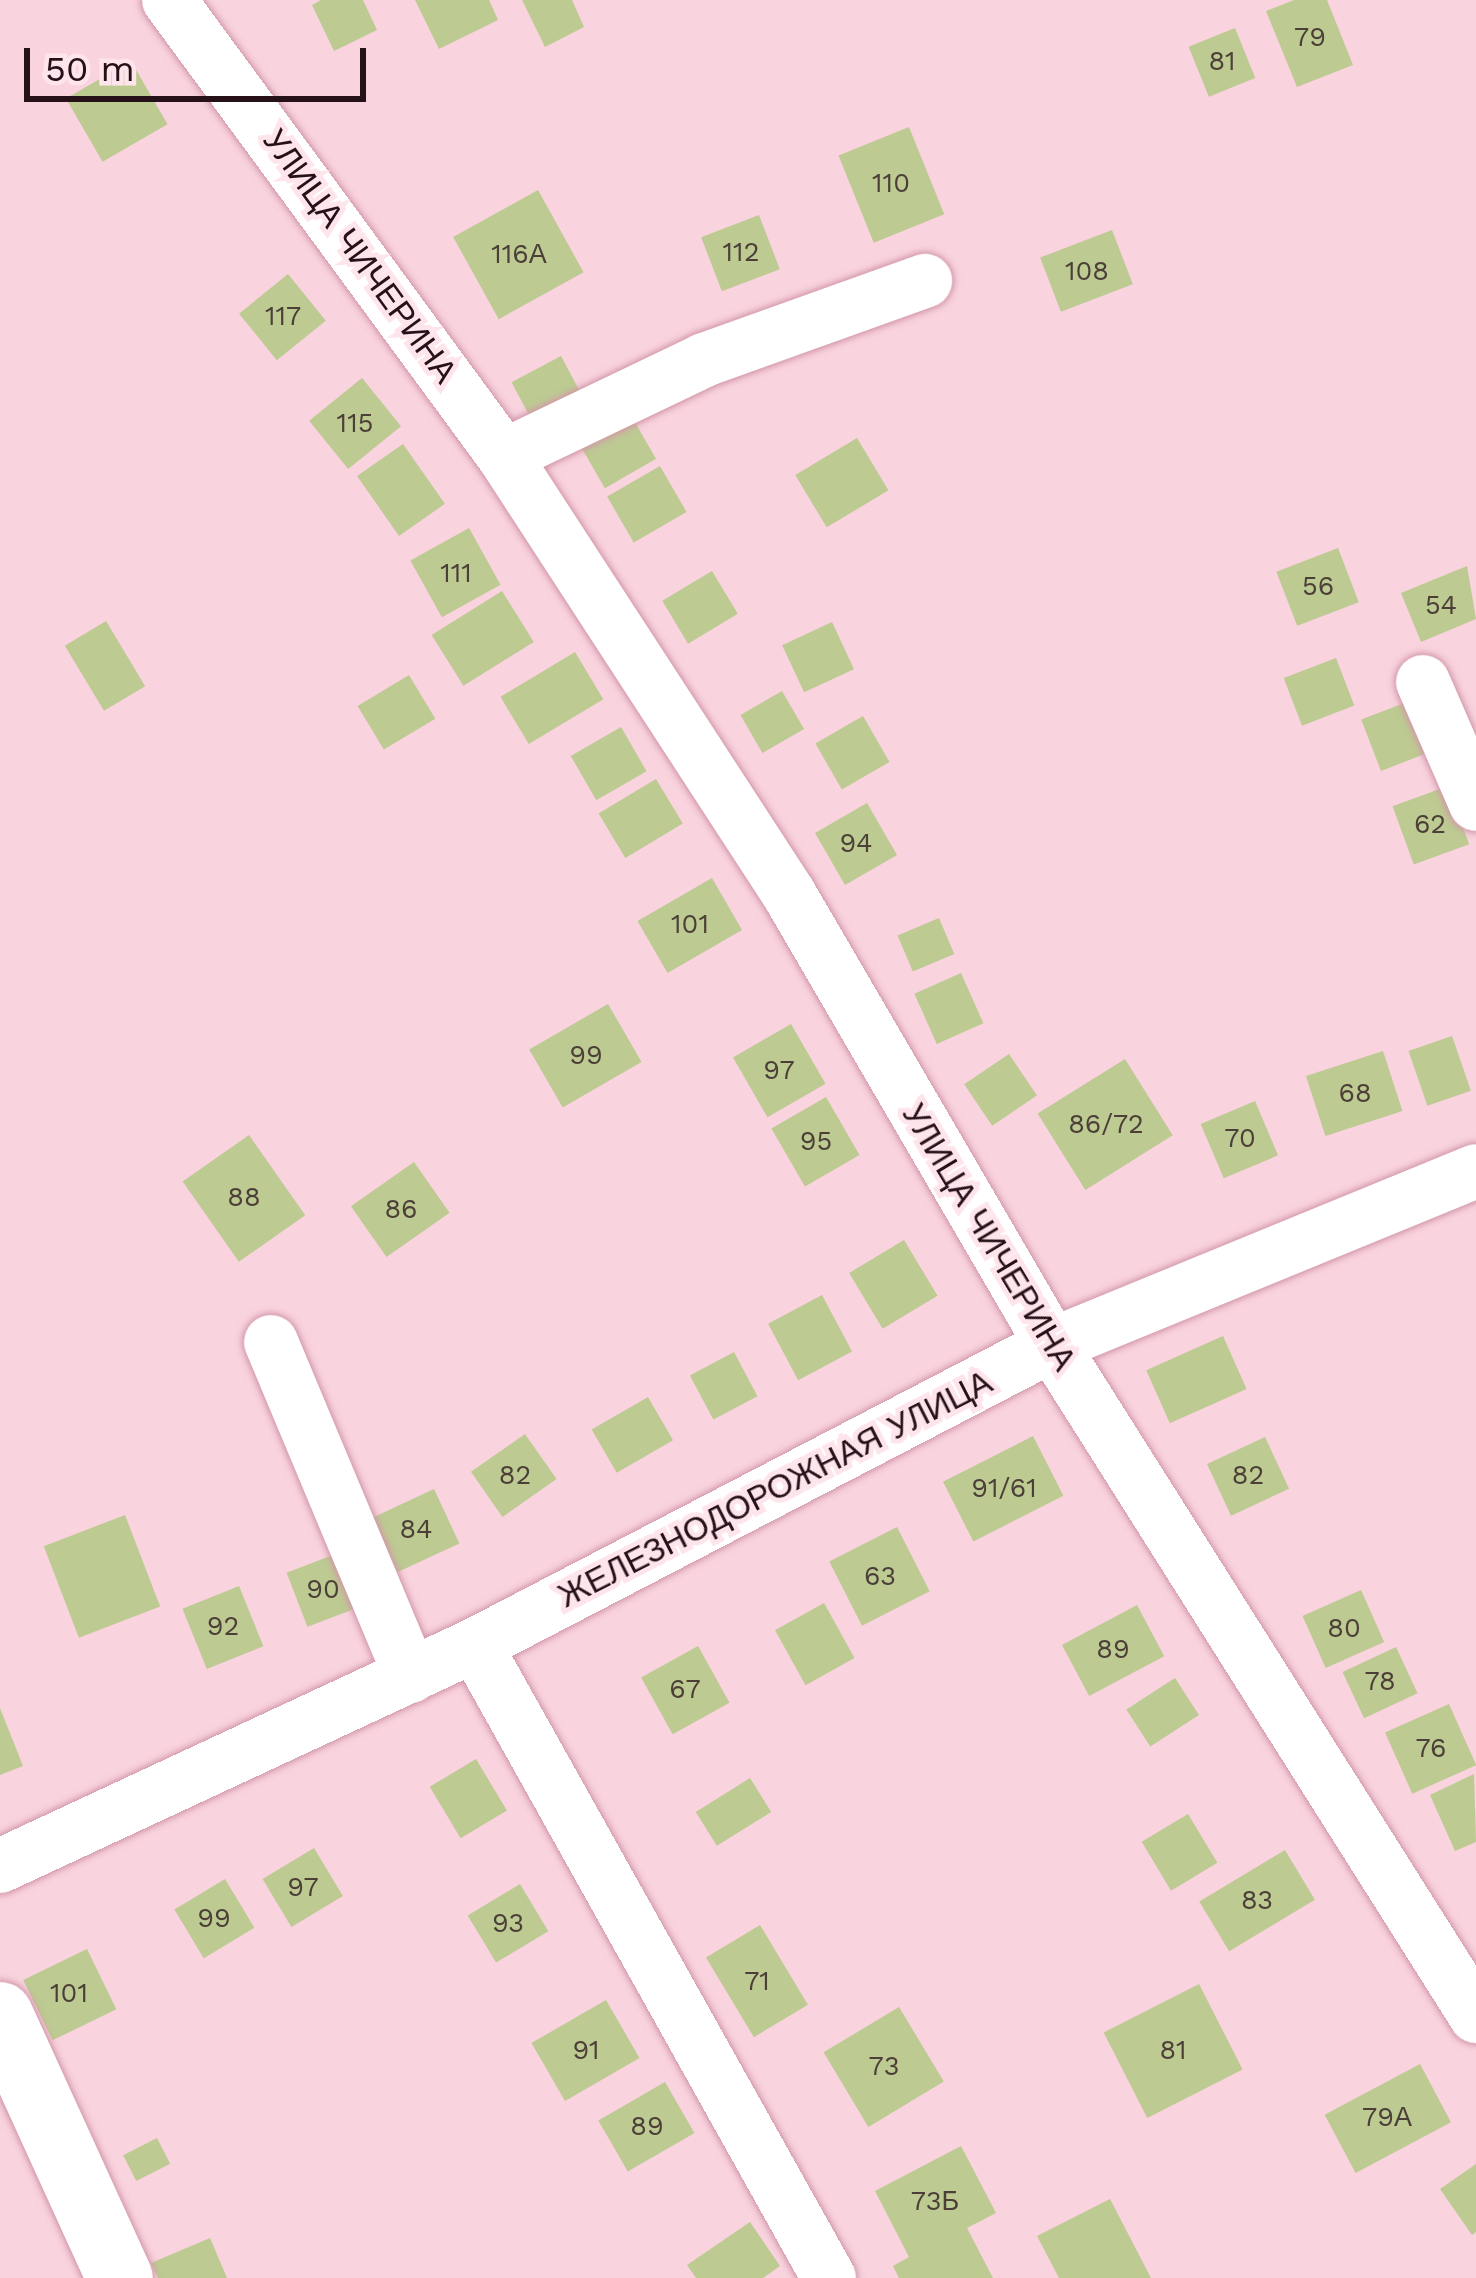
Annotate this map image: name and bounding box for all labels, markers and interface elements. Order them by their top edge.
house number: 79 [1294,22,1326,54]
scale bar [30,24,372,98]
house number: 81 [1208,46,1236,78]
text: 50 m [45,48,135,90]
street label: УЛИЦА ЧИЧЕРИНА [255,121,465,391]
house number: 110 [872,168,910,200]
house number: 112 [723,237,759,269]
house number: 116А [491,239,547,271]
house number: 108 [1065,256,1109,288]
house number: 117 [265,301,301,333]
house number: 115 [337,408,373,440]
house number: 111 [440,558,472,590]
house number: 56 [1302,571,1334,603]
house number: 54 [1425,590,1457,622]
house number: 62 [1414,809,1446,841]
house number: 94 [839,828,873,860]
house number: 101 [671,909,709,941]
house number: 99 [569,1040,603,1072]
house number: 97 [763,1055,795,1087]
house number: 68 [1338,1078,1372,1110]
street label: УЛИЦА ЧИЧЕРИНА [894,1096,1084,1378]
house number: 86/72 [1068,1109,1144,1141]
house number: 70 [1224,1123,1256,1155]
house number: 95 [800,1126,832,1158]
house number: 88 [227,1182,261,1214]
house number: 86 [384,1194,418,1226]
street label: ЖЕЛЕЗНОДОРОЖНАЯ УЛИЦА [552,1362,998,1616]
house number: 82 [499,1460,531,1492]
house number: 82 [1232,1460,1264,1492]
house number: 91/61 [971,1473,1037,1505]
house number: 84 [399,1514,433,1546]
house number: 63 [864,1561,896,1593]
house number: 90 [306,1574,340,1606]
house number: 92 [207,1611,239,1643]
house number: 80 [1327,1613,1361,1645]
house number: 89 [1096,1634,1130,1666]
house number: 78 [1364,1666,1396,1698]
house number: 67 [669,1674,701,1706]
house number: 76 [1415,1733,1447,1765]
house number: 97 [287,1872,319,1904]
house number: 83 [1241,1885,1273,1917]
house number: 99 [197,1903,231,1935]
house number: 93 [492,1908,524,1940]
house number: 71 [744,1966,770,1998]
house number: 101 [50,1978,88,2010]
house number: 91 [572,2035,600,2067]
house number: 81 [1159,2035,1187,2067]
house number: 73 [869,2051,899,2083]
house number: 79А [1362,2102,1412,2134]
house number: 89 [630,2111,664,2143]
house number: 73Б [911,2186,959,2218]

